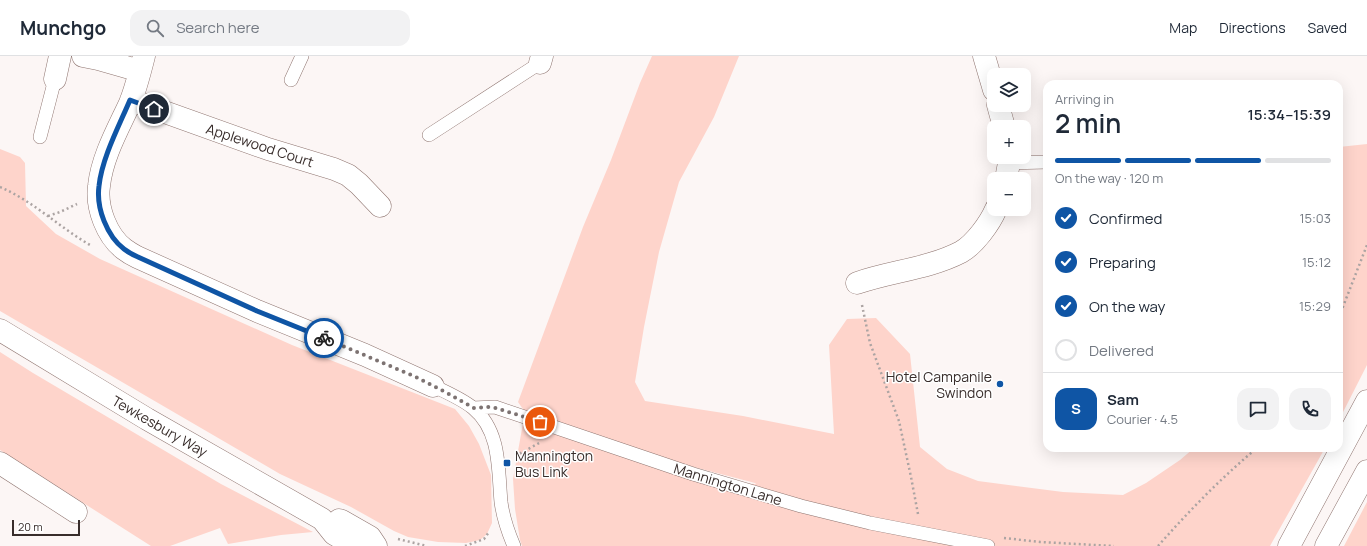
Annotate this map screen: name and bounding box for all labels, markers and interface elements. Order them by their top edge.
search box [130,10,410,46]
text: Munchgo [20,15,106,41]
icon: search [144,17,166,39]
text: Search here [176,17,260,38]
text: Map [1169,18,1197,37]
text: Directions [1219,18,1286,37]
text: Saved [1308,18,1347,37]
map controls [987,68,1031,216]
button: layers [987,68,1031,112]
text: Arriving in [1055,90,1114,108]
pin [137,92,171,126]
icon: home [143,98,165,120]
text: 15:34–15:39 [1248,104,1331,125]
text: 2 min [1055,105,1121,141]
street label: Applewood Court [204,119,317,171]
button: + [987,120,1031,164]
text: On the way · 120 m [1055,169,1163,187]
button: − [987,172,1031,216]
icon: check [1055,207,1077,229]
text: Confirmed [1089,208,1162,229]
text: 15:03 [1299,209,1331,227]
icon: check [1055,251,1077,273]
text: Preparing [1089,252,1156,273]
text: 15:12 [1302,253,1331,271]
icon: check [1055,295,1077,317]
text: On the way [1089,296,1165,317]
text: 15:29 [1299,297,1331,315]
courier [304,318,344,358]
icon: bike [313,327,335,349]
text: Delivered [1089,340,1154,361]
place label: Hotel Campanile Swindon [886,367,992,402]
marker: Hotel Campanile Swindon [995,379,1005,389]
button: chat [1237,388,1279,430]
button: phone [1289,388,1331,430]
text: Sam [1107,389,1139,410]
street label: Tewkesbury Way [109,391,212,461]
text: S [1071,398,1081,419]
pin [523,405,557,439]
text: Courier · 4.5 [1107,410,1178,428]
icon: bag [529,411,551,433]
place label: Mannington Bus Link [515,446,593,481]
marker: Mannington Bus Link [502,458,512,468]
street label: Mannington Lane [672,459,784,509]
scale bar [12,518,80,537]
text: 20 m [18,519,43,534]

